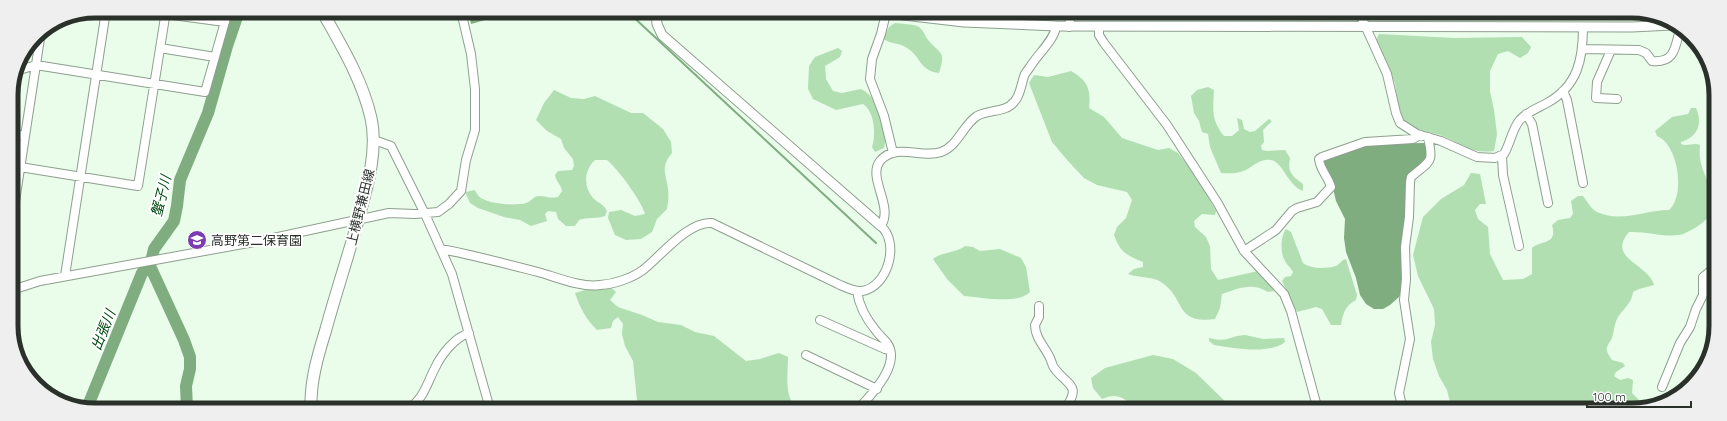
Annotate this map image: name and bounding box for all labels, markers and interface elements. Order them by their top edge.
street label: 上横野兼田線 [343,167,377,247]
water label: 蟹子川 [147,172,175,219]
school or university icon: 高野第二保育園 [186,229,208,251]
place label: 高野第二保育園 [211,232,302,248]
water label: 出張川 [87,305,120,353]
scale bar [1587,383,1691,409]
text: 100 m [1593,389,1626,404]

